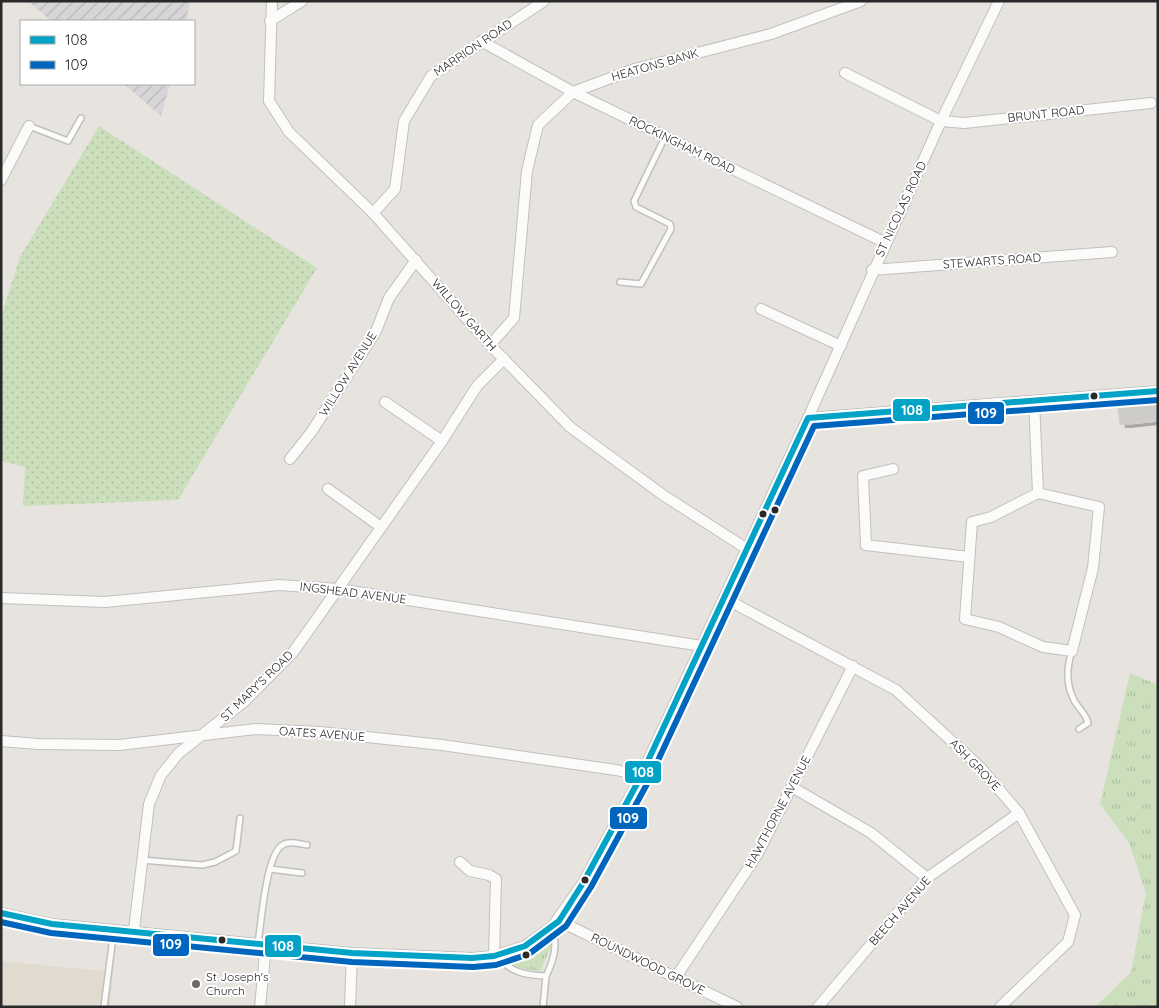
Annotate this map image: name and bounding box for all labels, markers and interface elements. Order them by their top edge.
street label: MARRION ROAD [431,16,515,79]
legend [20,20,195,85]
text: 108 [65,30,88,49]
street label: HEATONS BANK [610,45,700,84]
text: 109 [65,55,88,74]
street label: BRUNT ROAD [1007,102,1085,125]
street label: ROCKINGHAM ROAD [627,112,738,177]
street label: ST NICOLAS ROAD [872,158,929,259]
street label: STEWARTS ROAD [942,250,1042,271]
street label: WILLOW GARTH [429,275,500,354]
street label: WILLOW AVENUE [316,329,380,419]
unlabelled marker [1089,391,1099,401]
line badge: 108 [892,398,931,422]
text: 108 [901,401,923,419]
line badge: 109 [967,401,1005,425]
text: 109 [975,404,997,422]
unlabelled marker [770,505,780,515]
unlabelled marker [758,509,768,519]
street label: INGSHEAD AVENUE [299,579,408,607]
street label: ST MARY'S ROAD [217,647,296,724]
street label: OATES AVENUE [279,723,366,744]
street label: ASH GROVE [947,736,1004,794]
street label: HAWTHORNE AVENUE [742,753,814,871]
line badge: 108 [624,760,662,784]
text: 108 [632,763,654,781]
line badge: 109 [609,806,648,830]
text: 109 [617,809,639,827]
street label: BEECH AVENUE [866,873,934,948]
unlabelled marker [580,875,590,885]
street label: ROUNDWOOD GROVE [589,929,708,998]
line badge: 109 [152,933,190,957]
line badge: 108 [264,934,302,958]
text: 109 [160,935,182,953]
unlabelled marker [217,935,227,945]
text: 108 [272,937,294,955]
unlabelled marker [521,950,531,960]
place label: St Joseph's Church [206,969,269,998]
marker: St Joseph's Church [190,978,202,990]

